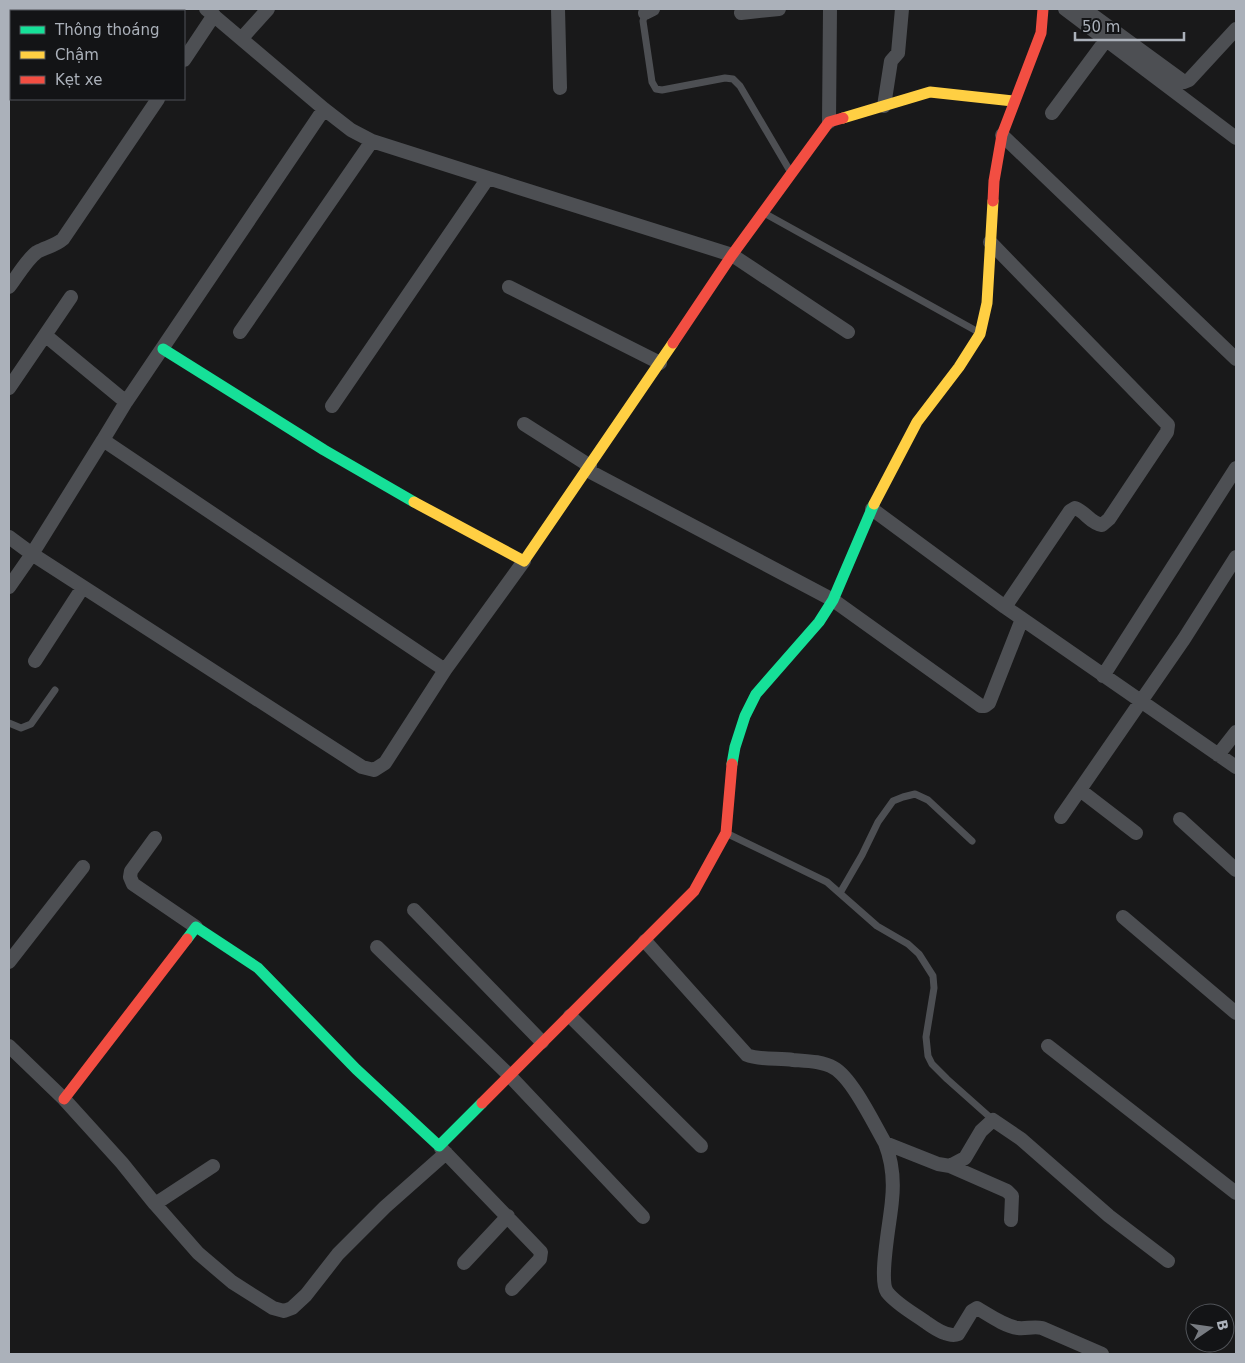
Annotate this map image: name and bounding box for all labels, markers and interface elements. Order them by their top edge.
legend [10,10,185,100]
scale bar [1075,10,1184,42]
text: 50 m [1082,18,1120,36]
text: Thông thoáng [54,21,159,39]
text: Chậm [55,46,99,64]
text: Kẹt xe [55,71,102,89]
north arrow [1185,1303,1235,1353]
text: B [1214,1318,1232,1332]

